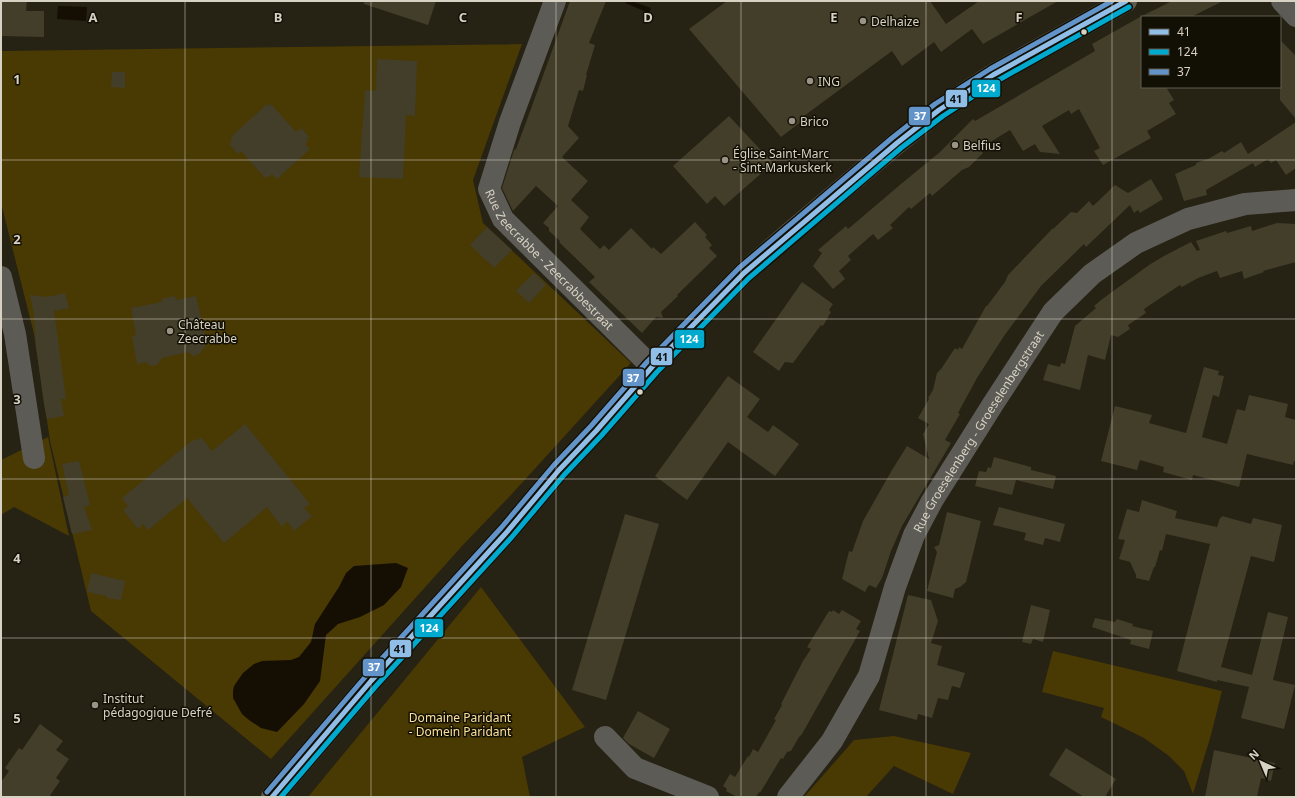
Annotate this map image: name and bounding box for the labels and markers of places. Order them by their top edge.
place label: Delhaize [871,13,920,30]
marker: Delhaize [858,16,868,26]
unlabelled marker [1079,27,1089,37]
place label: ING [818,73,840,90]
marker: ING [805,76,815,86]
place label: Brico [800,113,829,130]
marker: Brico [787,116,797,126]
place label: Belfius [963,137,1001,154]
marker: Belfius [950,140,960,150]
place label: Église Saint-Marc - Sint-Markuskerk [733,145,833,176]
marker: Église Saint-Marc - Sint-Markuskerk [720,155,730,165]
place label: Château Zeecrabbe [178,316,237,347]
marker: Château Zeecrabbe [165,326,175,336]
unlabelled marker [635,387,645,397]
place label: Institut pédagogique Defré [103,690,212,721]
marker: Institut pédagogique Defré [90,700,100,710]

